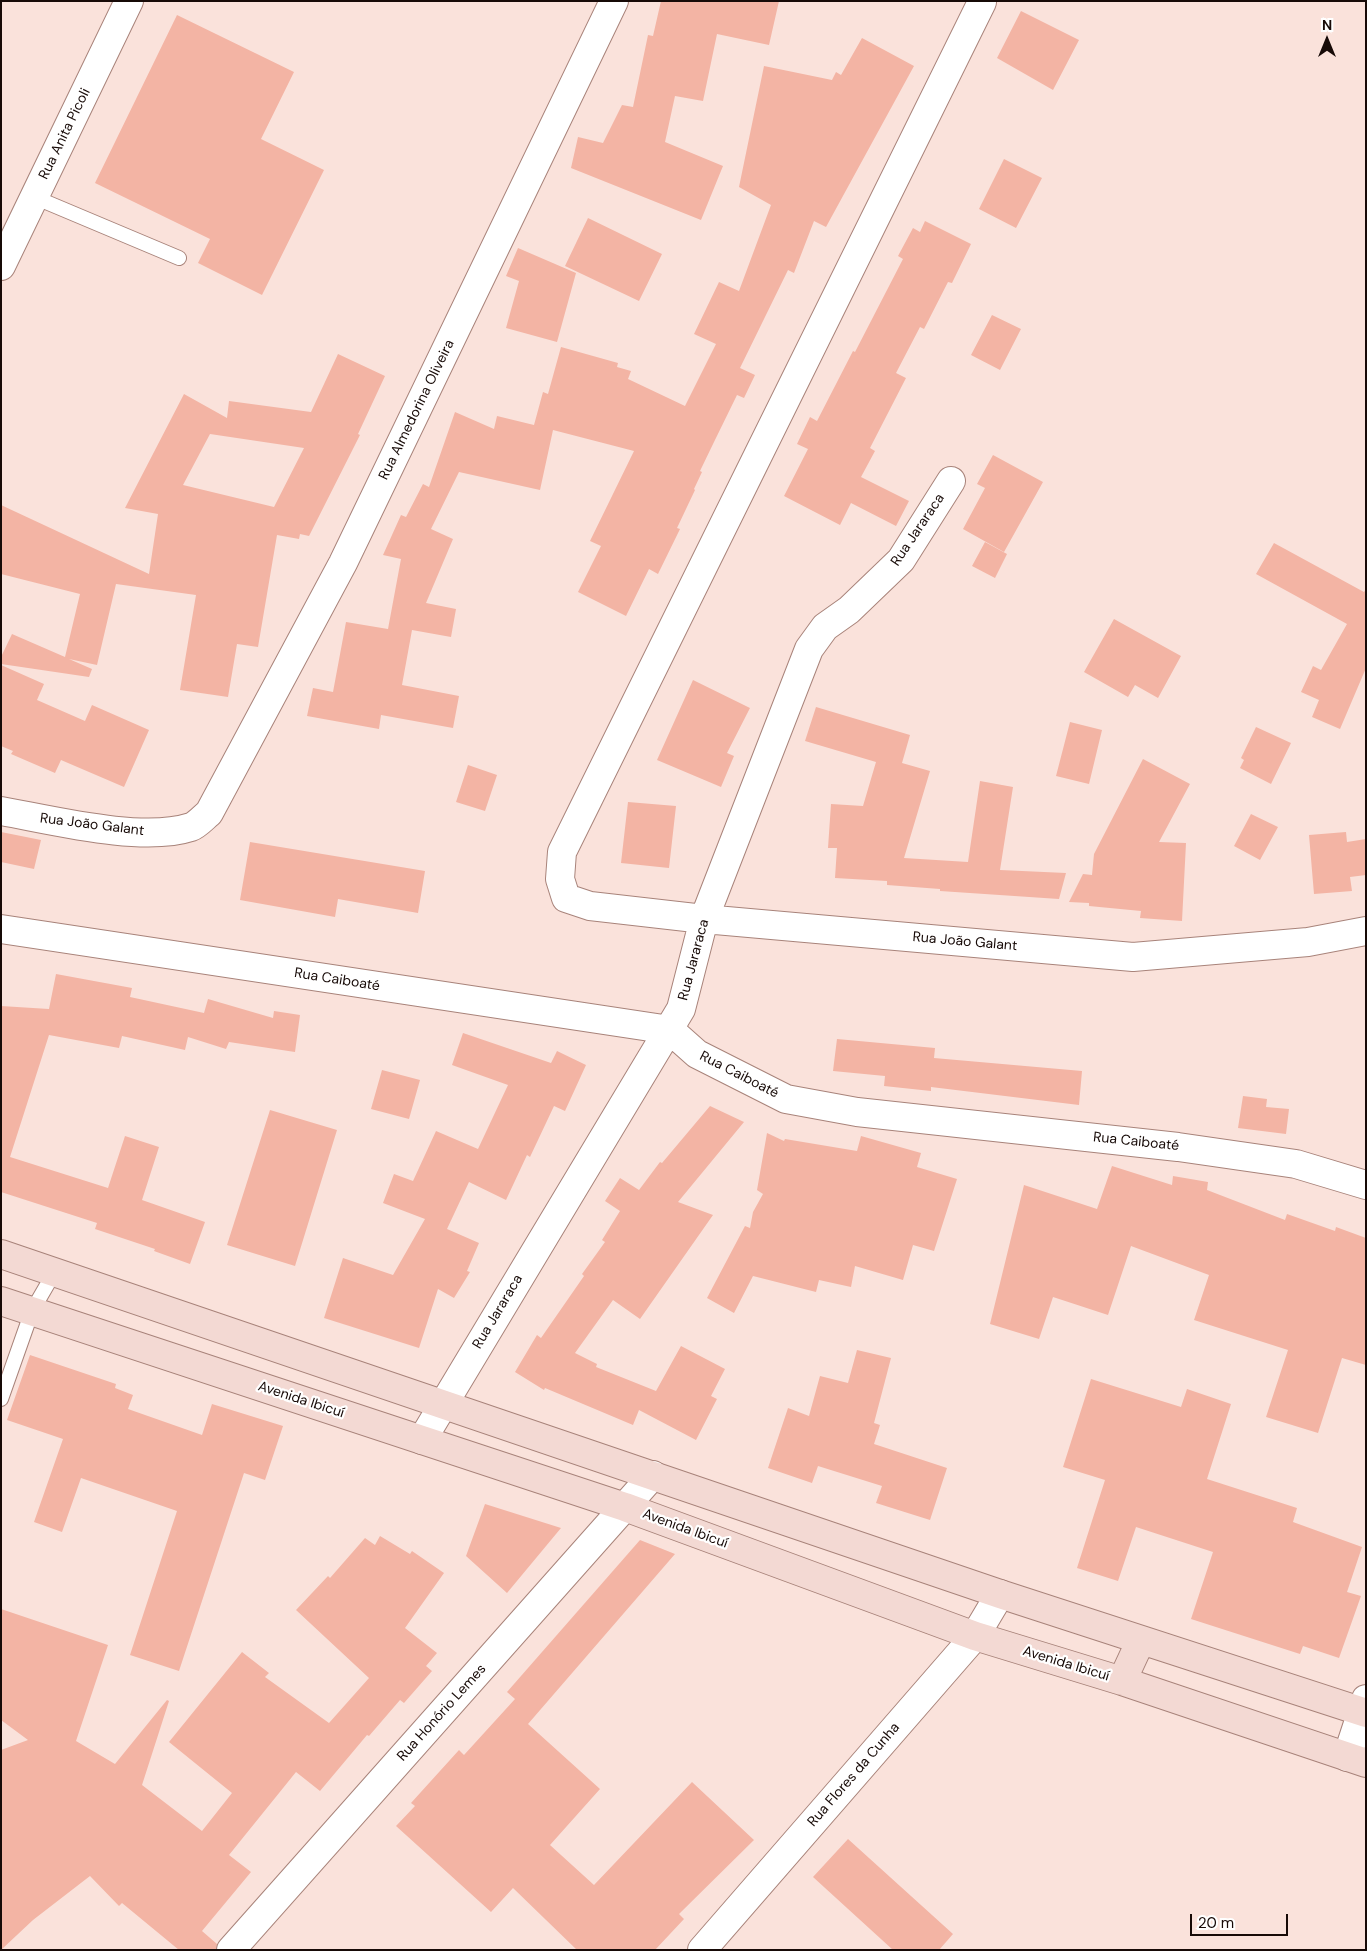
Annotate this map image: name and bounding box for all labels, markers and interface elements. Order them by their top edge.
north arrow [1302,15,1352,65]
text: N [1322,16,1332,34]
street label: Rua Anita Picoli [36,86,94,182]
street label: Rua Almedorina Oliveira [376,337,458,483]
street label: Rua Jararaca [888,491,948,569]
street label: Rua João Galant [39,810,145,840]
street label: Rua Jararaca [675,917,713,1003]
street label: Rua João Galant [912,929,1018,955]
street label: Rua Caiboaté [293,965,381,995]
street label: Rua Caiboaté [697,1048,781,1102]
street label: Rua Caiboaté [1092,1129,1180,1155]
street label: Rua Jararaca [469,1272,527,1352]
street label: Avenida Ibicuí [256,1378,346,1422]
street label: Avenida Ibicuí [640,1506,730,1552]
street label: Avenida Ibicuí [1021,1643,1111,1685]
street label: Rua Honório Lemes [394,1661,490,1765]
street label: Rua Flores da Cunha [804,1720,904,1830]
scale bar [1192,1904,1290,1936]
text: 20 m [1198,1913,1234,1933]

